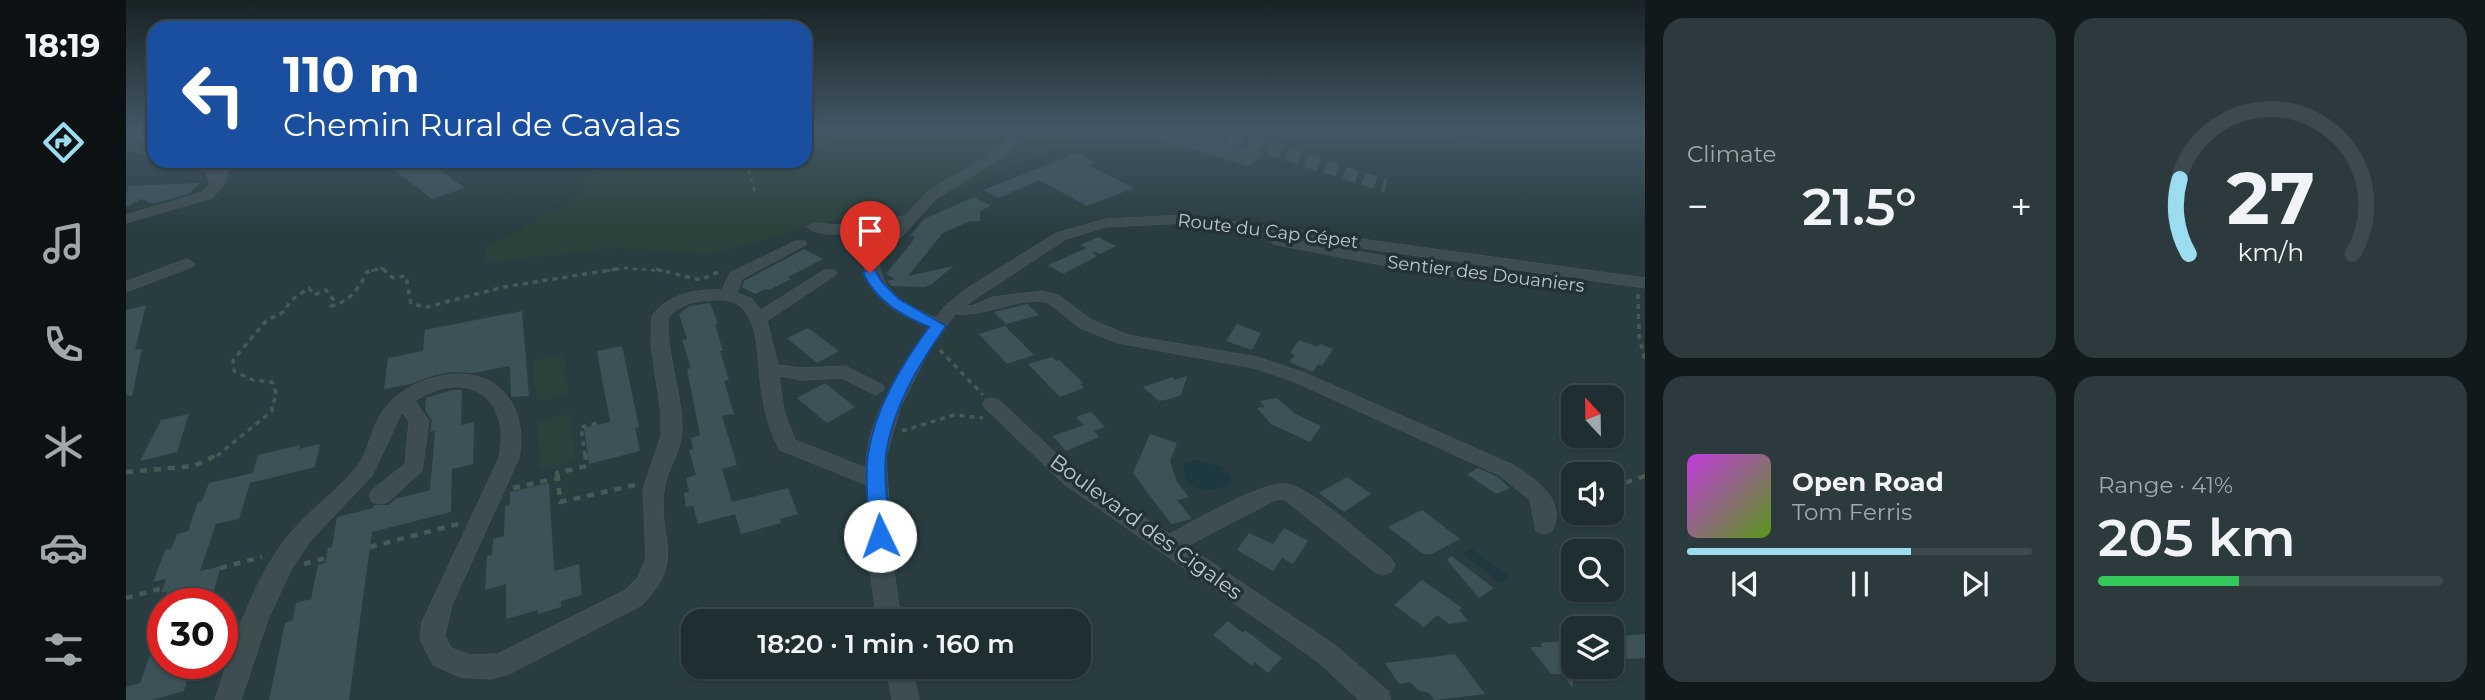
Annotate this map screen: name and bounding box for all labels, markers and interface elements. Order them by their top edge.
text: 18:19 [26,26,100,65]
text: 110 m [283,45,420,104]
icon: left [168,49,259,140]
text: Chemin Rural de Cavalas [283,105,680,144]
icon: directions [39,118,88,167]
text: Climate [1687,140,1776,168]
text: 27 [2226,154,2315,242]
text: 21.5° [1802,175,1917,238]
text: − [1687,183,1709,230]
text: + [2010,183,2032,230]
pin [840,201,900,273]
street label: Route du Cap Cépet [1176,209,1360,253]
icon: arrive [851,212,889,250]
icon: music [39,219,88,268]
text: km/h [2237,237,2304,267]
street label: Sentier des Douaniers [1386,251,1586,297]
icon: phone [39,320,88,369]
north arrow [1561,385,1624,448]
map controls [1561,385,1624,679]
icon: climate [39,422,88,471]
street label: Boulevard des Cigales [1045,449,1247,605]
button: sound [1561,462,1624,525]
text: Open Road [1792,466,1944,498]
text: Range · 41% [2098,471,2233,499]
text: Tom Ferris [1792,498,1912,526]
position arrow [843,499,917,573]
text: 205 km [2098,506,2296,569]
icon: car [39,523,88,572]
button: search [1561,539,1624,602]
icon: previous [1726,565,1764,603]
icon: pause [1841,565,1879,603]
icon: next [1956,565,1994,603]
speed limit sign: 30 [147,588,238,679]
button: layers [1561,616,1624,679]
icon: filters [39,625,88,674]
text: 18:20 · 1 min · 160 m [757,628,1015,660]

